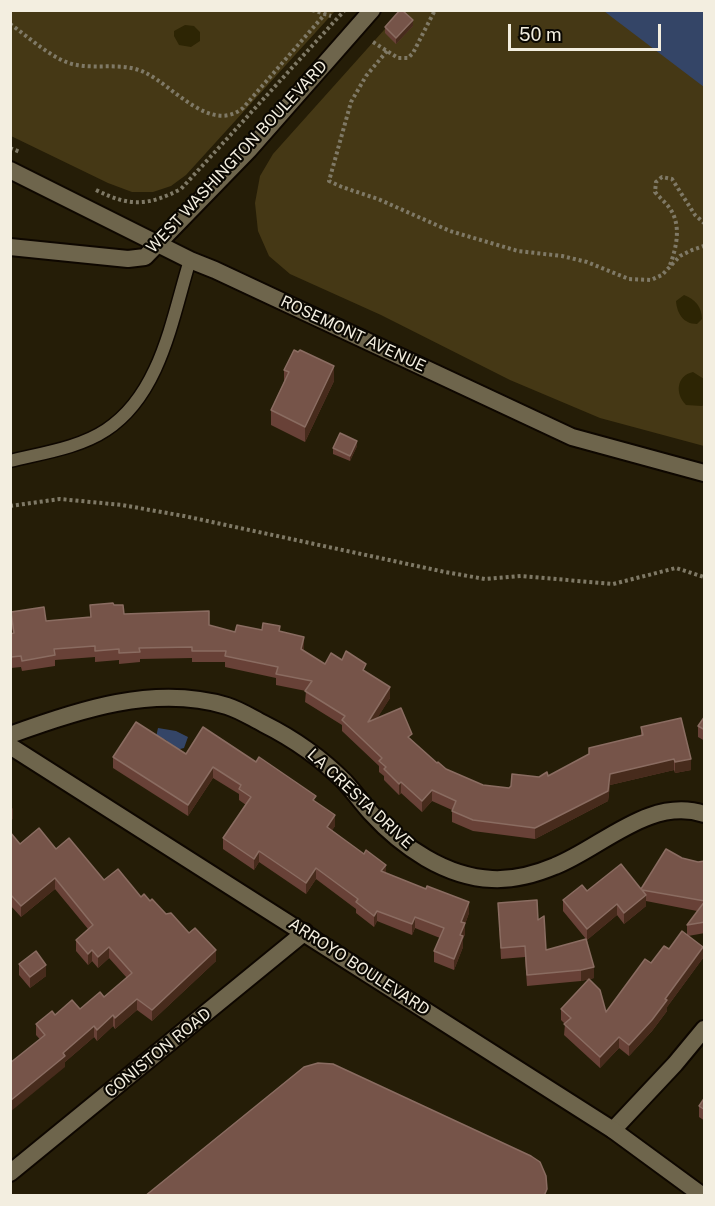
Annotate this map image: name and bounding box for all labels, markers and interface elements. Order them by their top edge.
scale bar [511,12,664,50]
text: 50 m [519,24,562,45]
street label: WEST WASHINGTON BOULEVARD [143,57,331,257]
street label: ROSEMONT AVENUE [277,292,429,376]
street label: LA CRESTA DRIVE [303,745,417,853]
street label: ARROYO BOULEVARD [285,914,433,1020]
street label: CONISTON ROAD [101,1004,215,1102]

